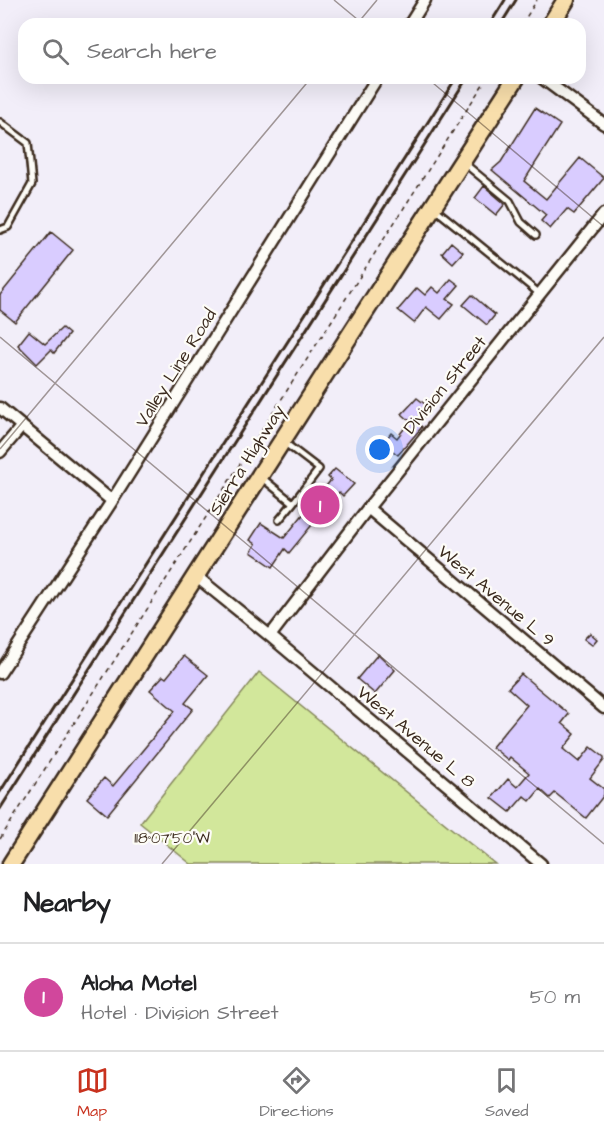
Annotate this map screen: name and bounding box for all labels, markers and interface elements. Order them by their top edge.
search box [18,18,586,84]
icon: search [39,35,72,68]
text: Search here [87,36,217,67]
street label: Valley Line Road [130,304,223,433]
street label: Division Street [398,330,493,440]
street label: Sierra Highway [203,400,292,520]
your location [365,435,394,464]
pin: 1 [300,482,340,528]
street label: West Avenue L 9 [432,540,560,652]
street label: West Avenue L 8 [352,680,481,794]
text: 118°07'50"W [134,828,210,849]
text: Nearby [24,885,111,921]
text: Aloha Motel [81,968,197,999]
text: 1 [42,983,45,1011]
text: 50 m [530,983,580,1011]
text: Hotel · Division Street [81,999,279,1027]
tab: Map [76,1064,109,1122]
tab: Directions [260,1064,334,1122]
tab: Saved [485,1064,528,1122]

